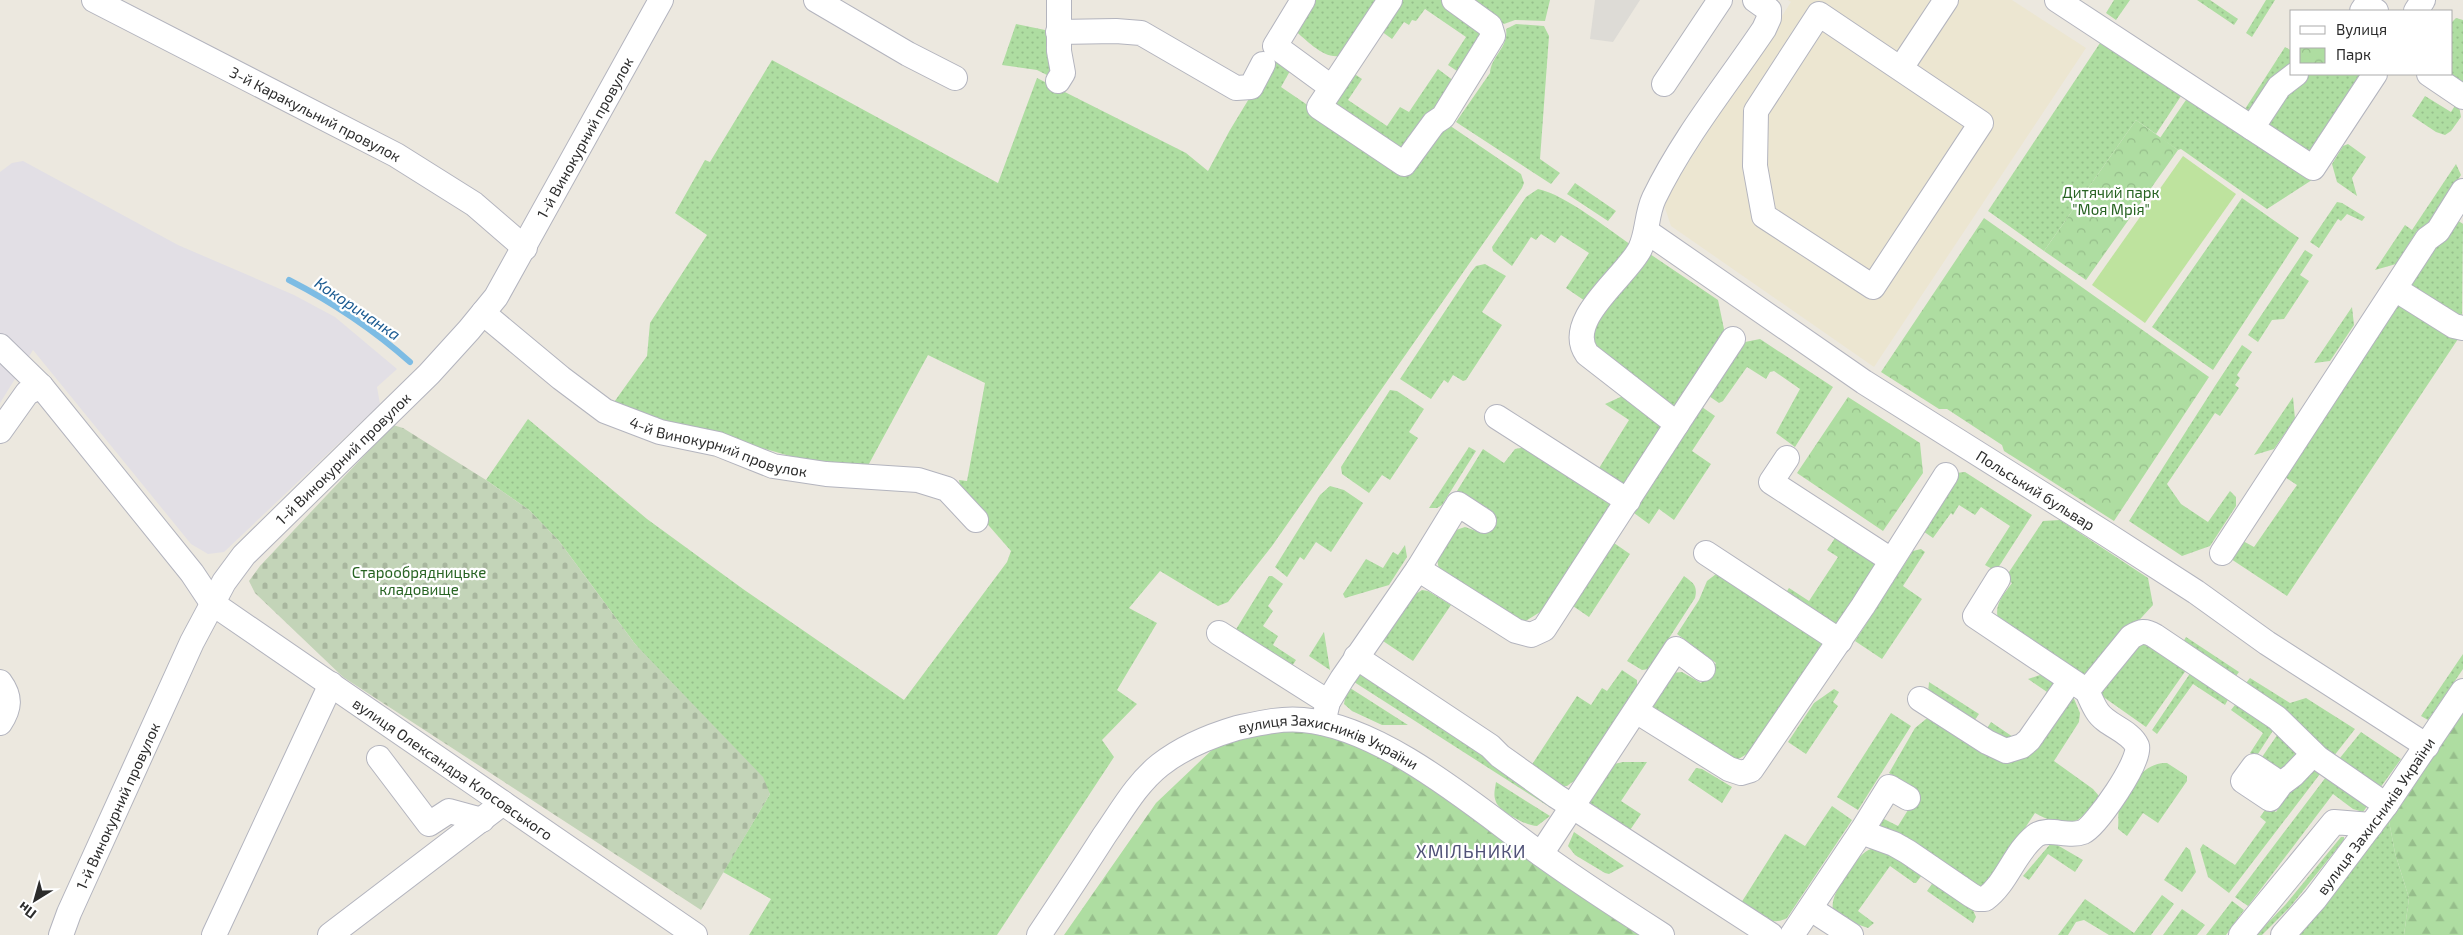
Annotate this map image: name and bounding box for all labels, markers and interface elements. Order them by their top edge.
legend [2290,10,2453,75]
text: Вулиця [2336,20,2387,39]
text: Парк [2336,45,2371,63]
street label: 1-й Винокурний провулок [533,54,637,221]
street label: 3-й Каракульний провулок [227,62,405,165]
park label: Дитячий парк "Моя Мрія" [2062,183,2160,218]
water label: Кокоричанка [312,272,404,344]
street label: 1-й Винокурний провулок [272,388,414,528]
street label: 4-й Винокурний провулок [627,412,809,480]
street label: Польський бульвар [1973,446,2098,534]
park label: Старообрядницьке кладовище [352,563,486,598]
street label: вулиця Олександра Клосовського [349,694,556,844]
street label: вулиця Захисників України [1236,710,1422,773]
street label: 1-й Винокурний провулок [72,720,163,892]
street label: вулиця Захисників України [2313,734,2438,898]
district label: ХМІЛЬНИКИ [1416,840,1526,862]
north arrow [10,875,60,925]
text: Пн [14,899,39,923]

